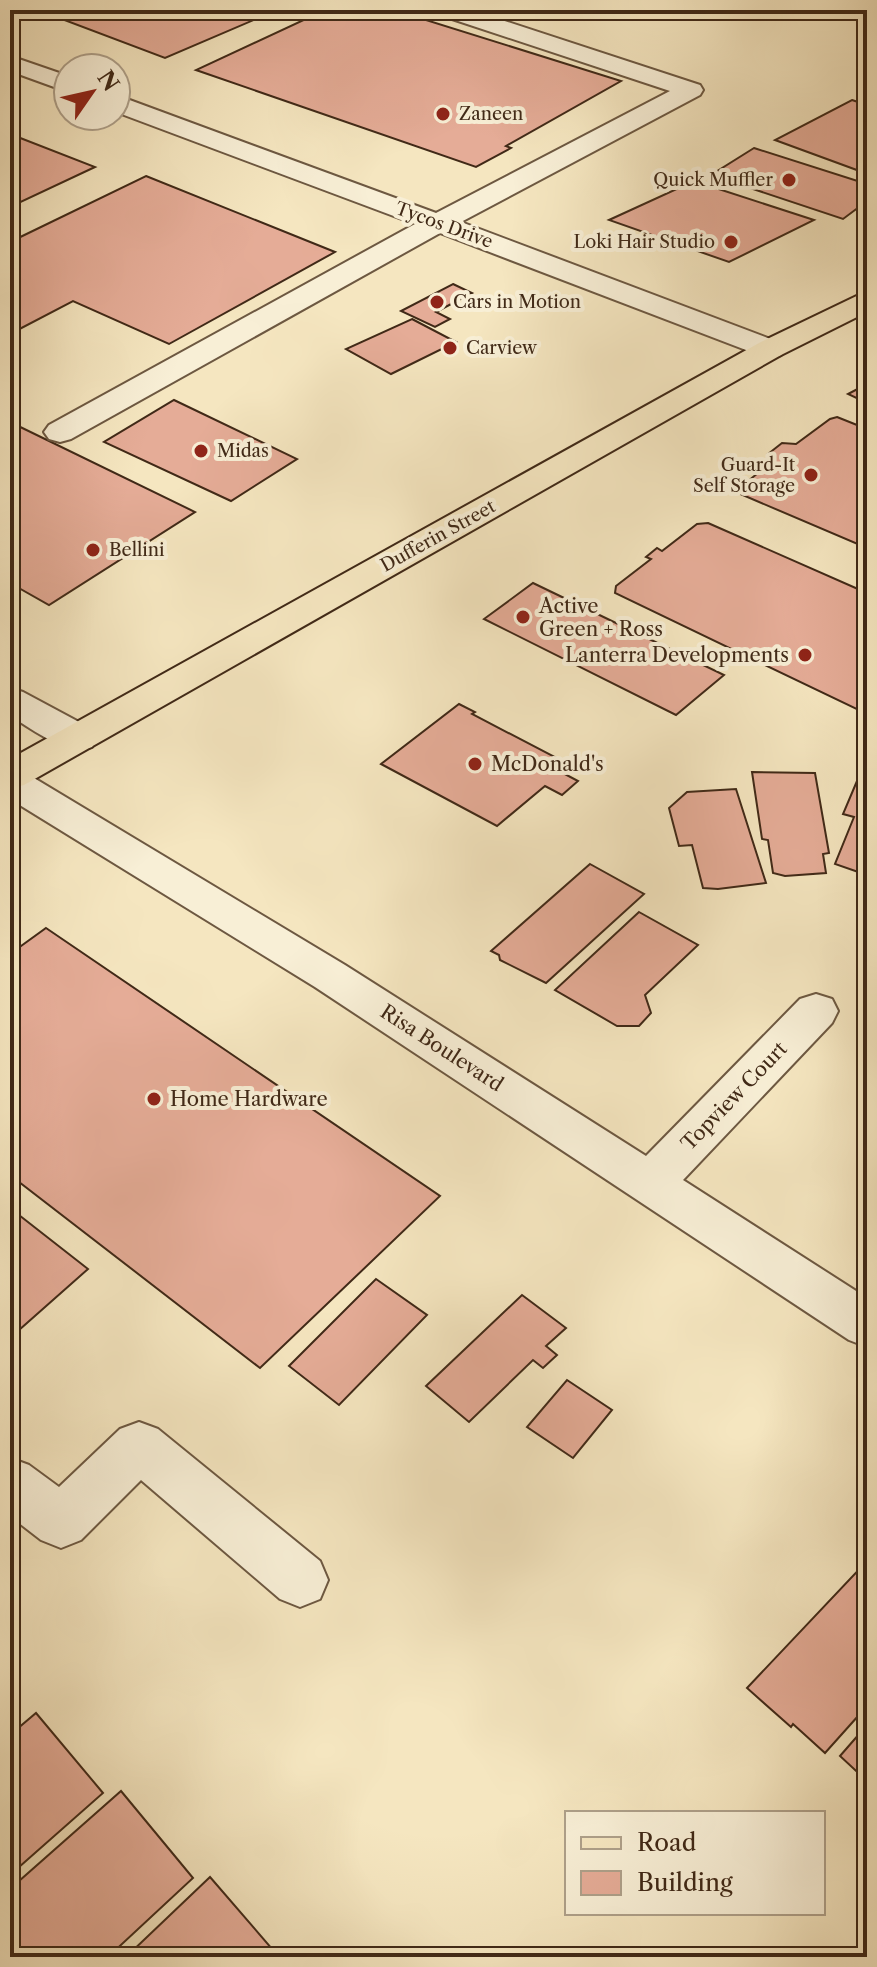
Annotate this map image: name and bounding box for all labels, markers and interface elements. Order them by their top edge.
north arrow [52,52,132,132]
text: N [92,66,125,97]
place label: Zaneen [459,103,523,125]
marker: Zaneen [434,105,452,123]
place label: Quick Muffler [653,169,773,191]
marker: Quick Muffler [780,171,798,189]
street label: Tycos Drive [392,197,496,253]
place label: Loki Hair Studio [574,231,715,253]
marker: Loki Hair Studio [722,233,740,251]
place label: Cars in Motion [453,291,581,313]
marker: Cars in Motion [428,293,446,311]
place label: Carview [466,337,538,359]
marker: Carview [441,339,459,357]
place label: Midas [217,440,269,462]
marker: Midas [192,442,210,460]
place label: Guard-It Self Storage [693,454,796,497]
marker: Guard-It Self Storage [802,466,820,484]
street label: Dufferin Street [377,495,500,577]
place label: Bellini [109,539,165,561]
marker: Bellini [84,541,102,559]
place label: Active Green + Ross [538,594,663,641]
marker: Active Green + Ross [514,608,532,626]
place label: Lanterra Developments [565,643,789,667]
marker: Lanterra Developments [796,646,814,664]
place label: McDonald's [491,752,604,776]
marker: McDonald's [466,755,484,773]
street label: Risa Boulevard [376,999,508,1097]
street label: Topview Court [676,1037,792,1155]
place label: Home Hardware [170,1087,328,1111]
marker: Home Hardware [145,1090,163,1108]
legend [565,1811,825,1915]
text: Road [637,1828,697,1857]
text: Building [637,1868,733,1897]

